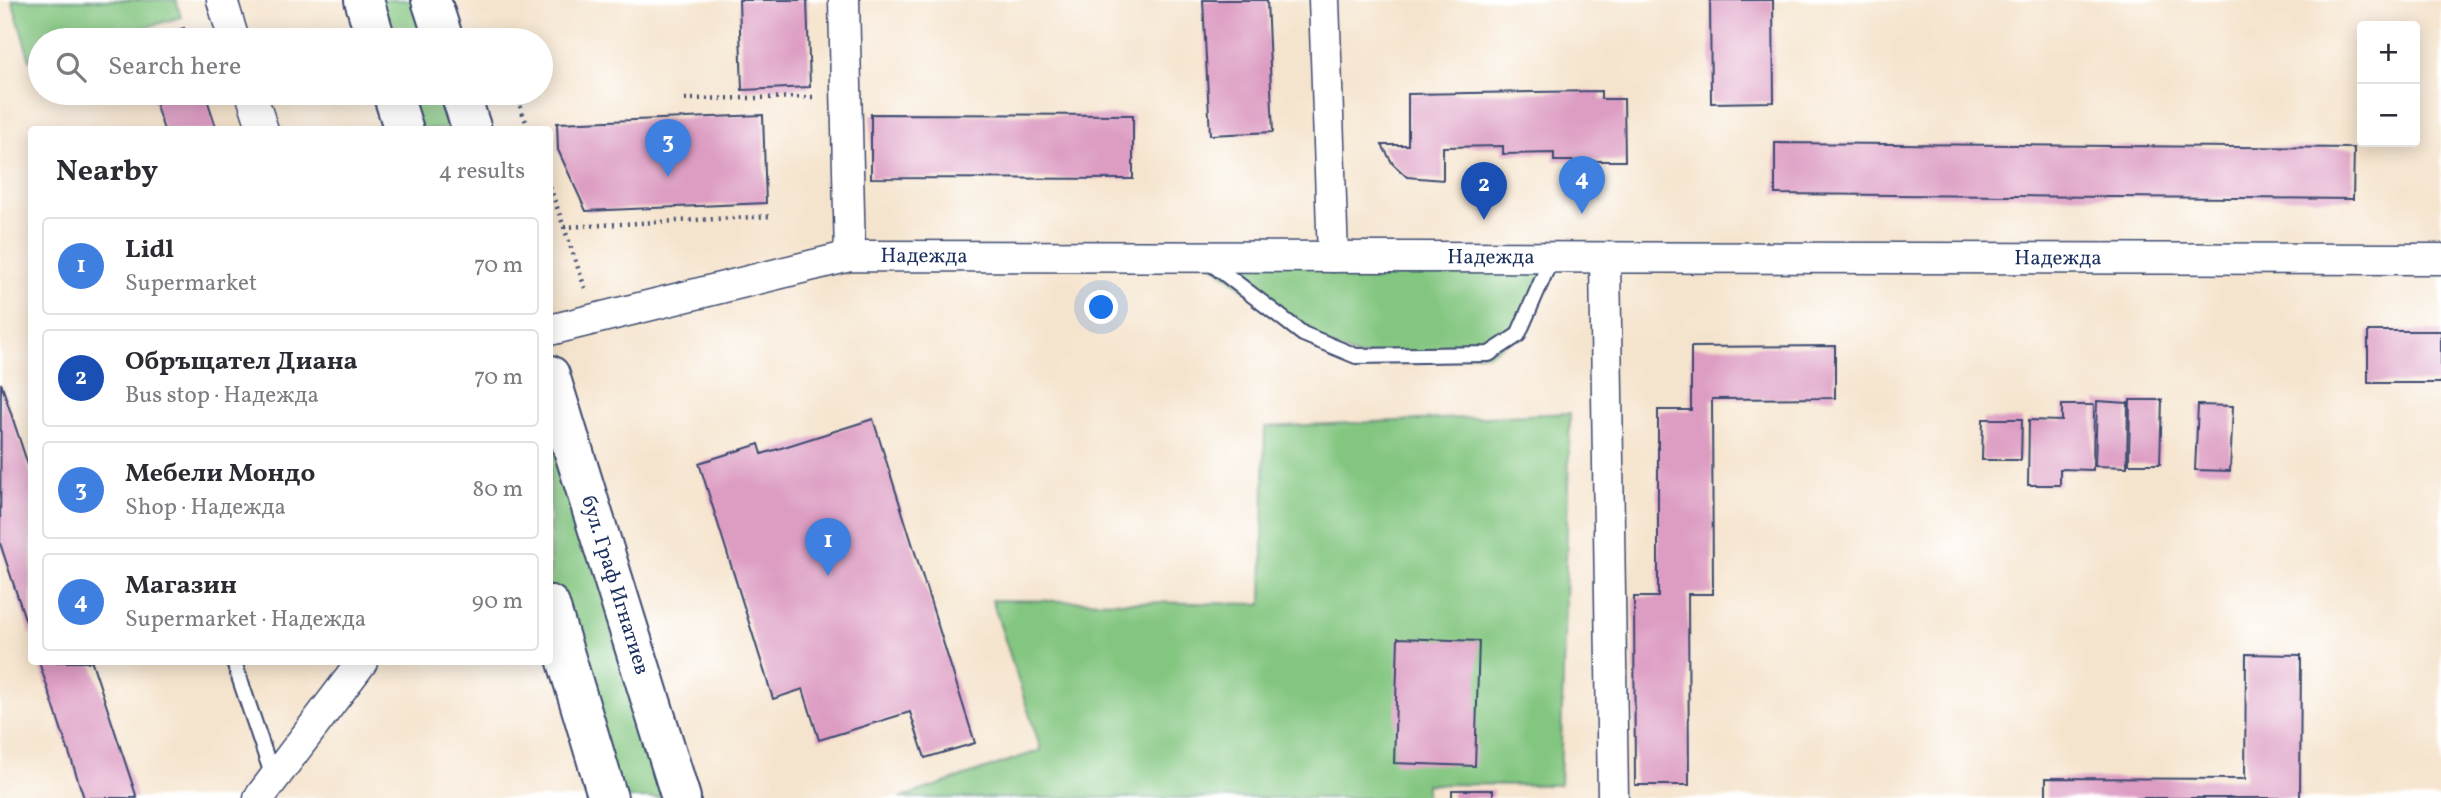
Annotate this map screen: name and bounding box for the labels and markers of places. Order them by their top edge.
pin: 3 [645,119,691,177]
pin: 4 [1559,156,1605,214]
pin: 2 [1461,162,1507,220]
pin: 1 [805,518,851,576]

